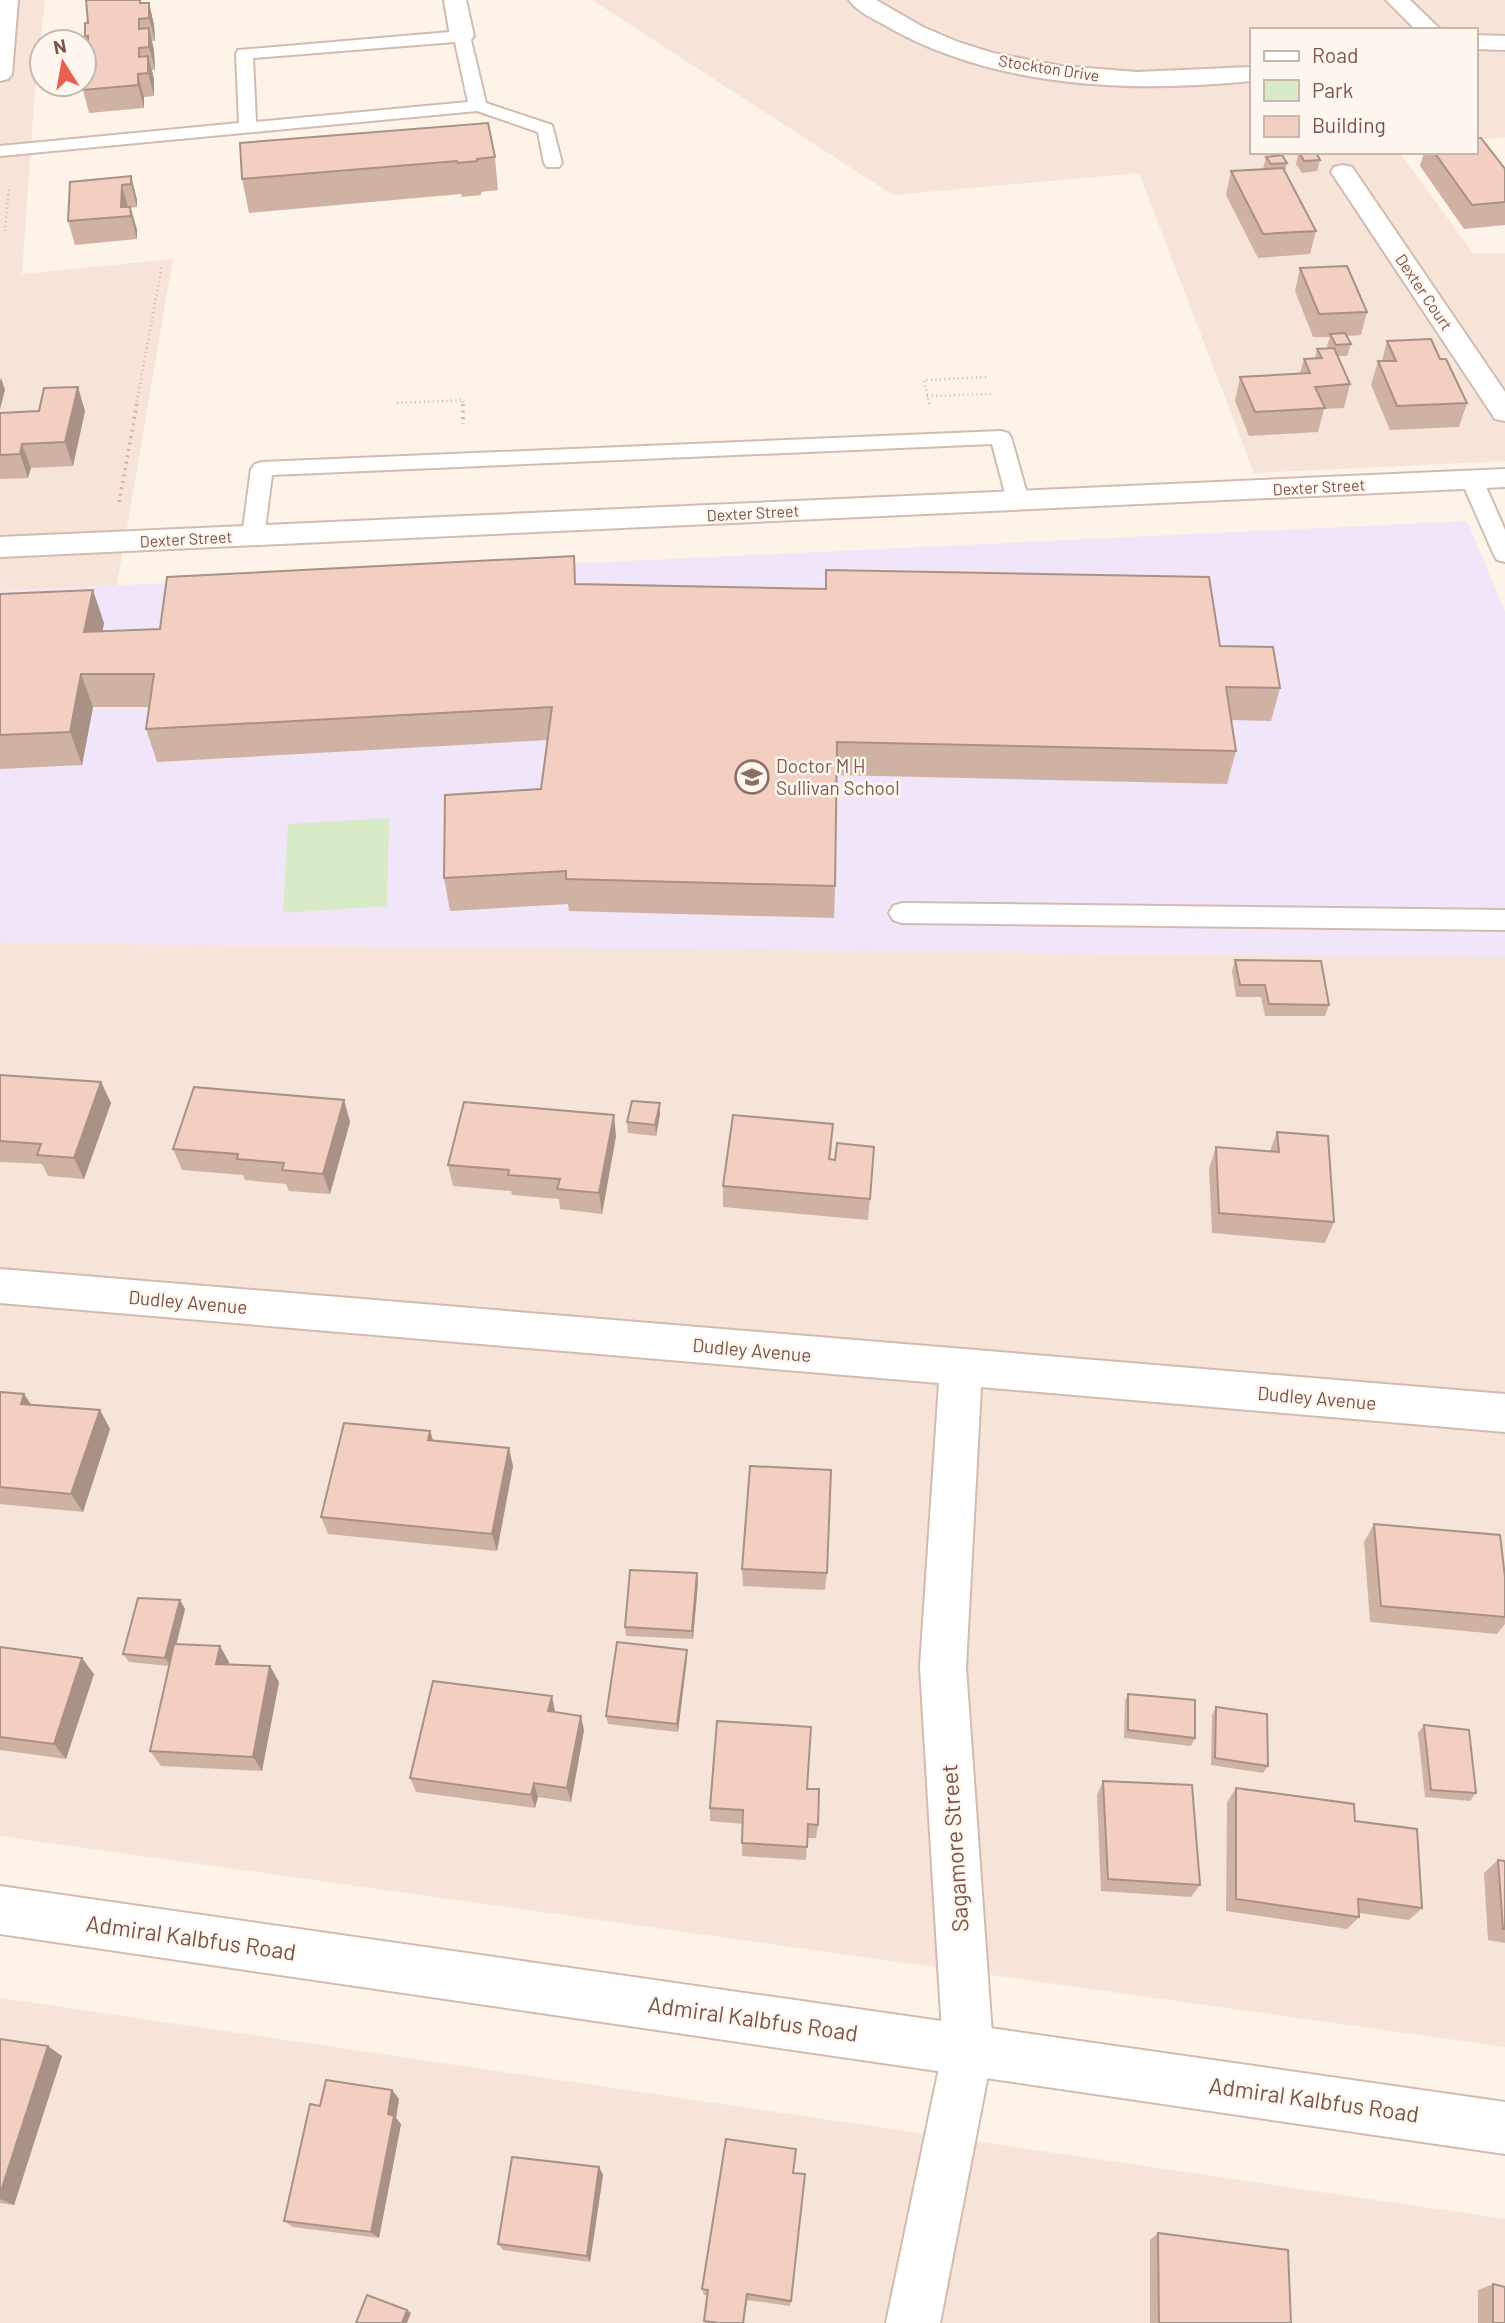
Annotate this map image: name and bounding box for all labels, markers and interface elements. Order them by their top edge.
north arrow [28,28,98,98]
legend [1250,28,1477,154]
text: N [51,33,68,58]
text: Road [1312,42,1358,67]
street label: Stockton Drive [997,50,1101,85]
text: Park [1312,77,1353,102]
text: Building [1312,112,1386,137]
street label: Dexter Court [1392,250,1457,333]
street label: Dexter Street [1272,475,1366,498]
street label: Dexter Street [706,501,800,524]
street label: Dexter Street [139,527,233,550]
place label: Doctor M H Sullivan School [776,754,900,799]
school or university icon: Doctor M H Sullivan School [733,758,771,796]
street label: Dudley Avenue [128,1285,248,1318]
street label: Dudley Avenue [692,1333,812,1366]
street label: Dudley Avenue [1257,1381,1377,1414]
street label: Sagamore Street [934,1763,974,1933]
street label: Admiral Kalbfus Road [84,1908,298,1966]
street label: Admiral Kalbfus Road [646,1989,860,2047]
street label: Admiral Kalbfus Road [1207,2070,1421,2128]

